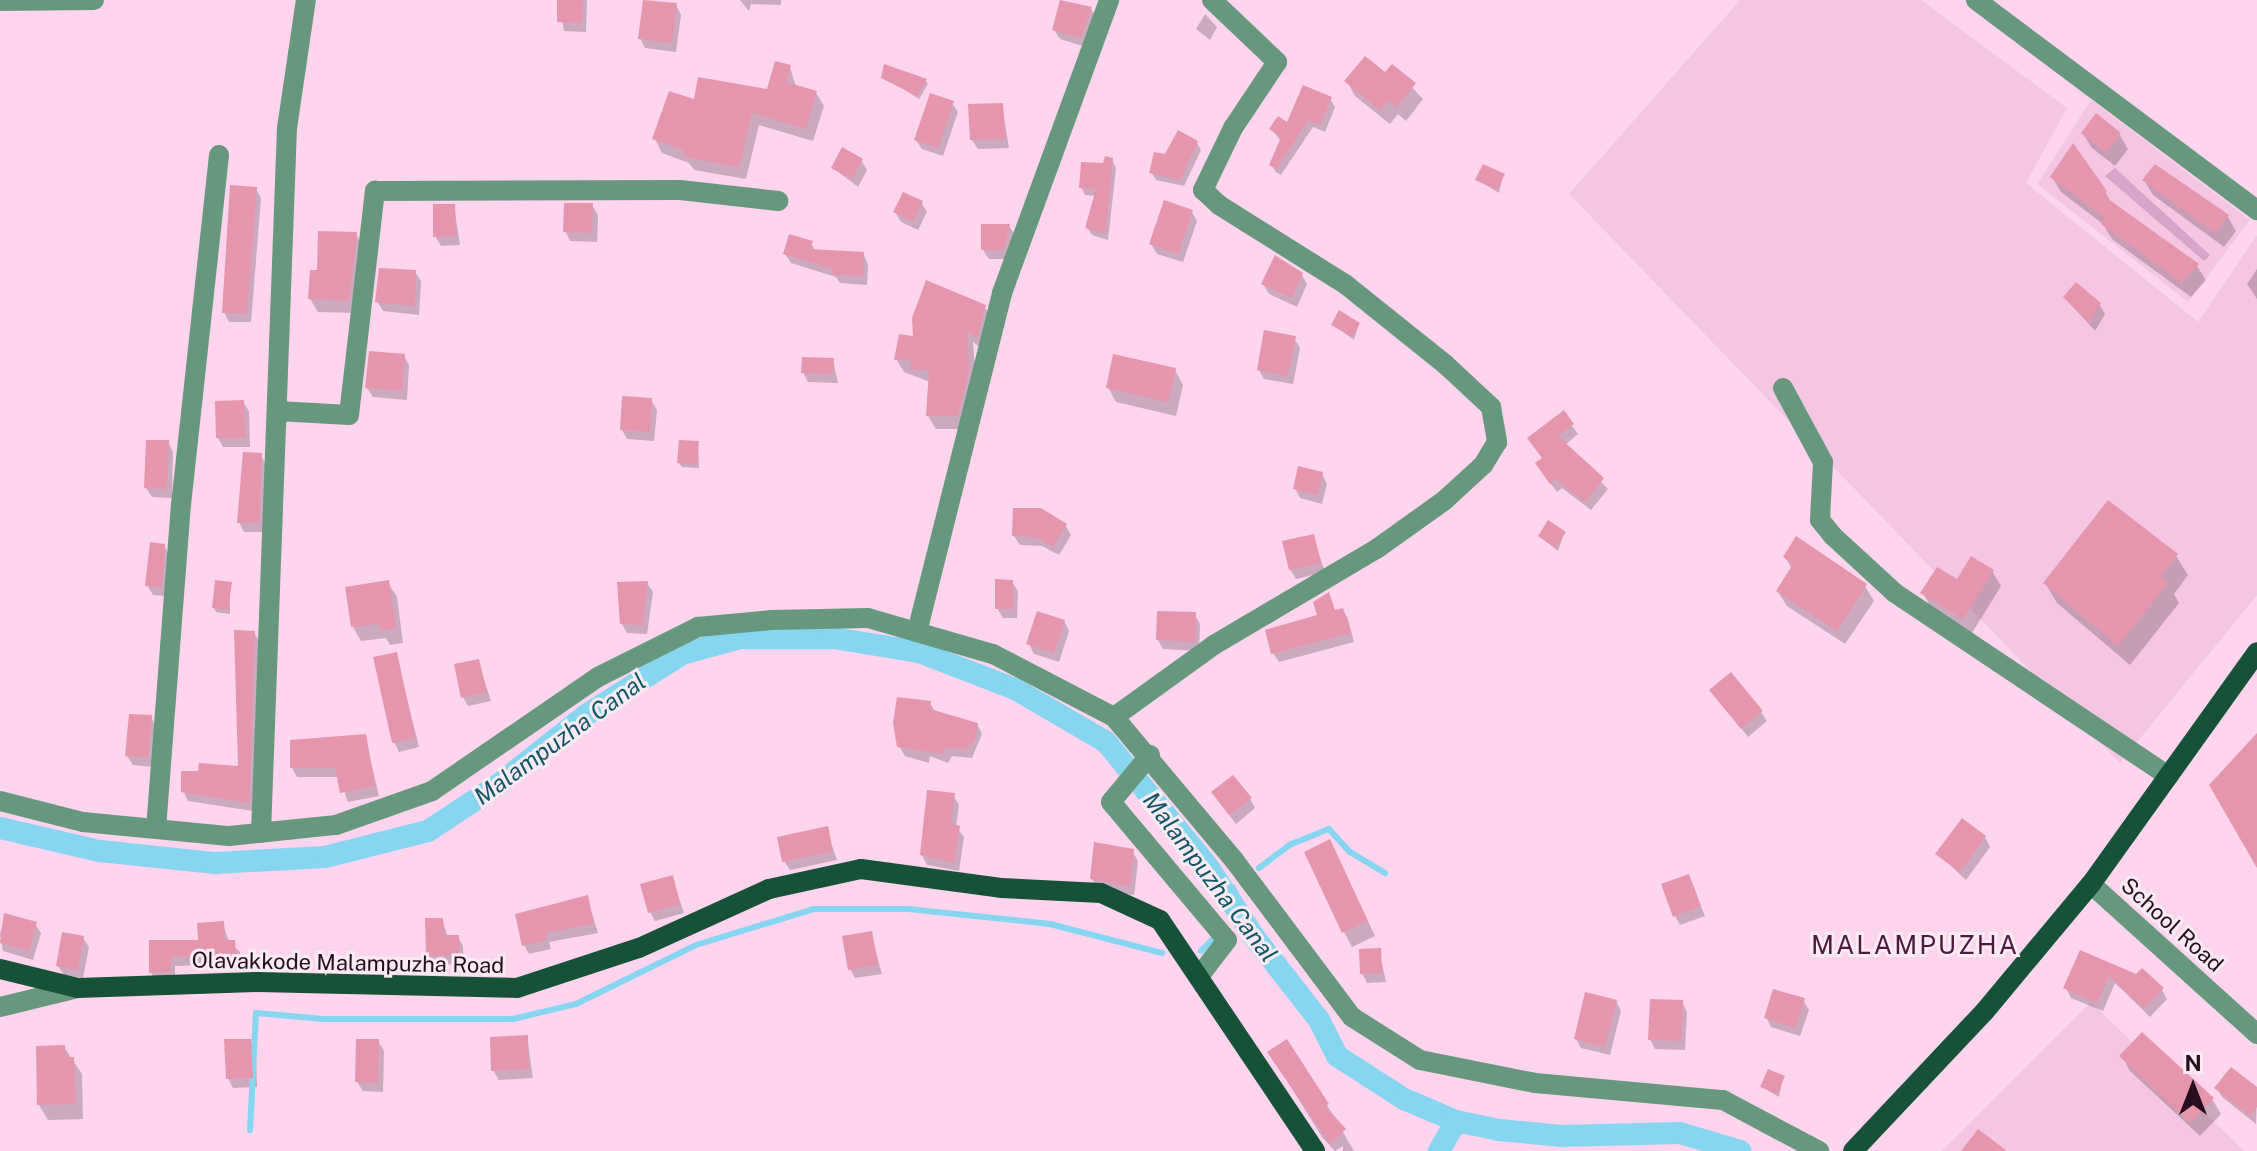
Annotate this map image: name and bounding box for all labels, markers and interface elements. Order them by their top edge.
water label: Malampuzha Canal [469,667,651,811]
water label: Malampuzha Canal [1137,786,1283,968]
street label: School Road [2116,872,2228,978]
district label: MALAMPUZHA [1811,929,2019,961]
street label: Olavakkode Malampuzha Road [191,947,505,979]
north arrow [2153,1047,2233,1127]
text: N [2184,1050,2202,1076]

